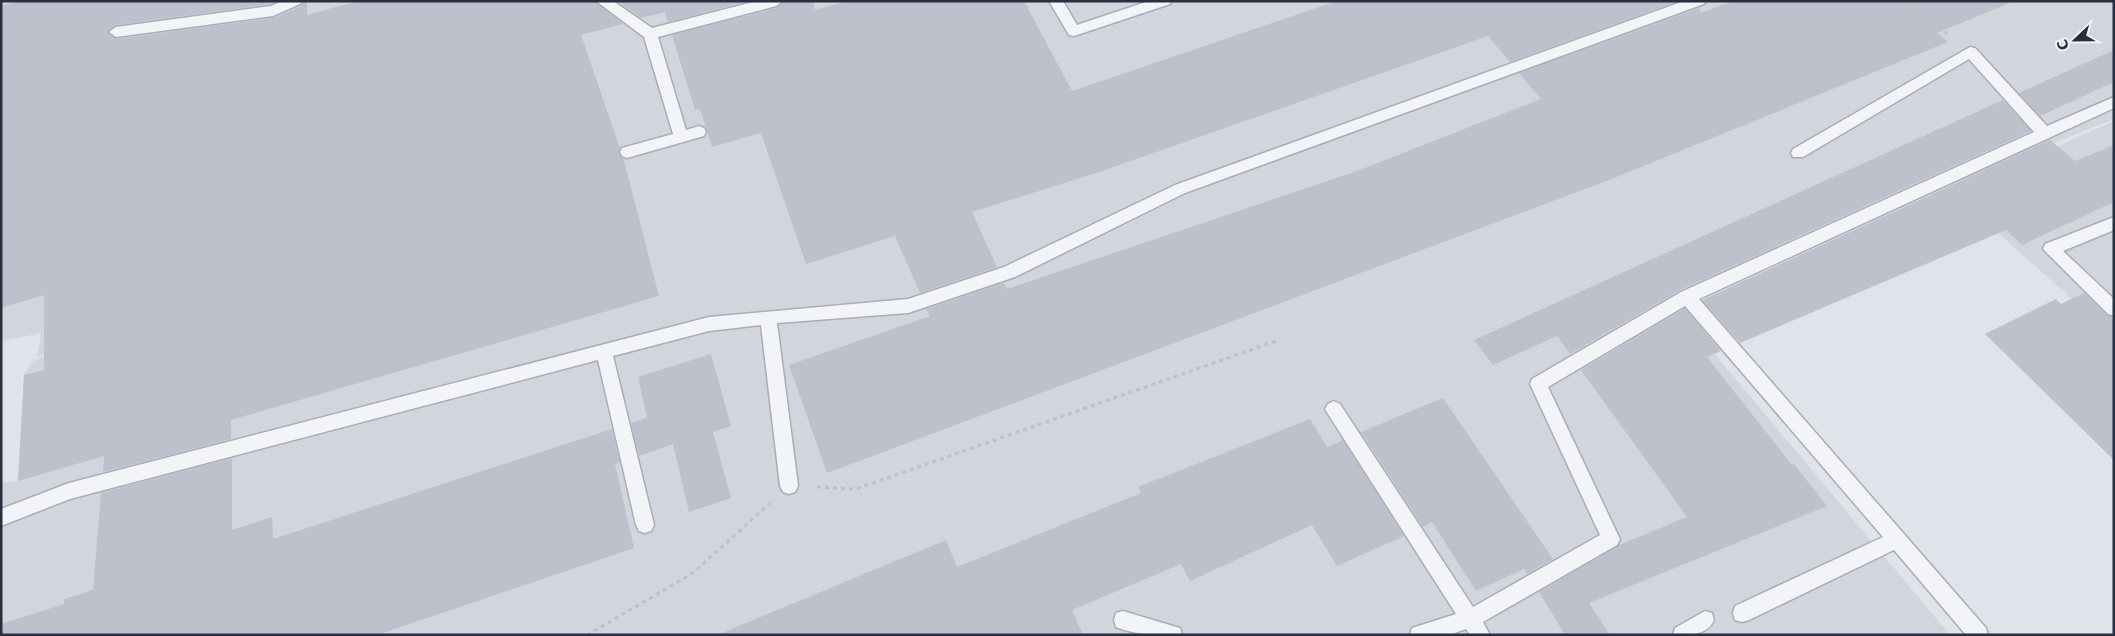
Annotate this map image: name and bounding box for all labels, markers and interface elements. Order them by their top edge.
north arrow [2050,15,2100,65]
text: С [2054,37,2072,53]

